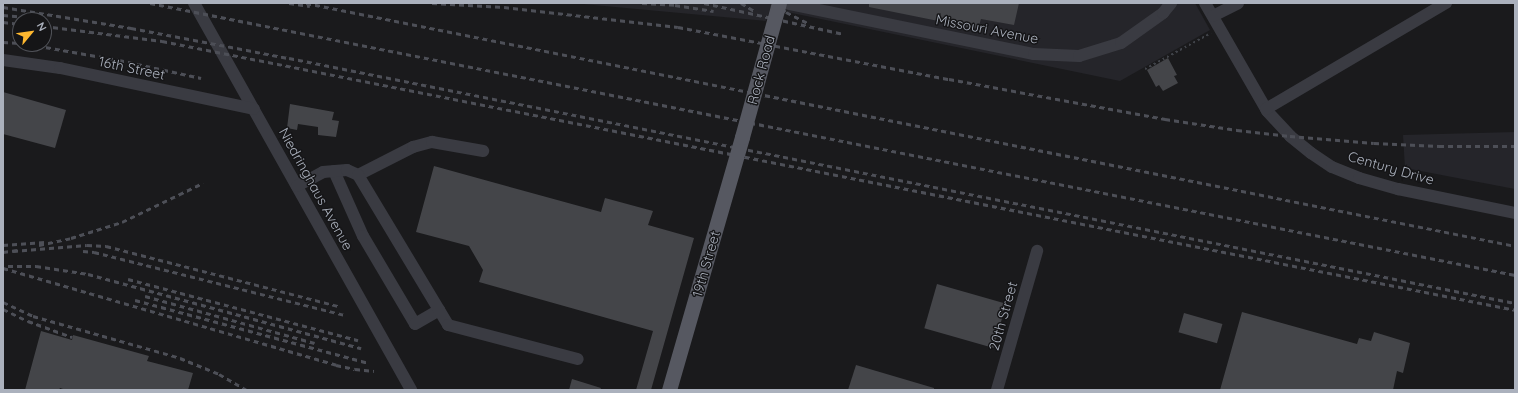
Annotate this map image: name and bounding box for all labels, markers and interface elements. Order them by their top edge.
street label: Missouri Avenue [934,11,1040,47]
north arrow [12,12,52,52]
text: N [34,20,50,34]
street label: Rock Road [744,34,778,106]
street label: 16th Street [97,53,167,83]
street label: Niedringhaus Avenue [275,125,357,253]
street label: Century Drive [1346,148,1436,188]
street label: 19th Street [689,229,723,299]
street label: 20th Street [985,280,1021,352]

